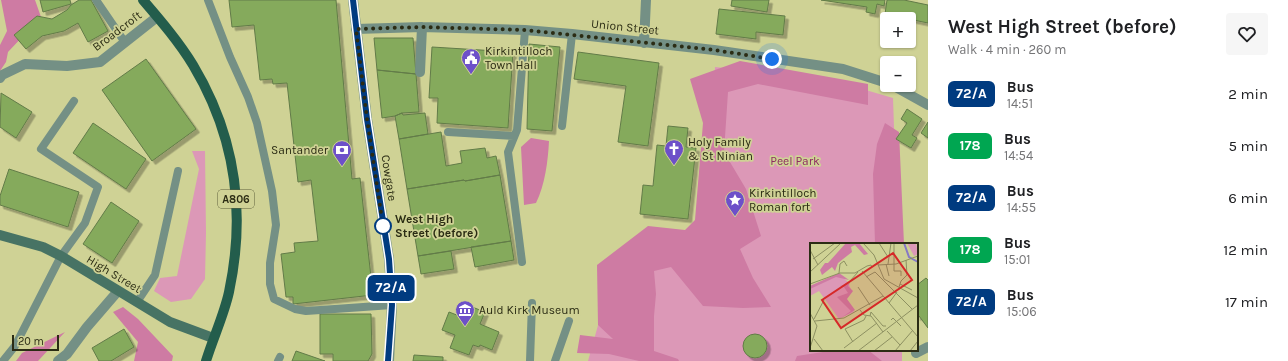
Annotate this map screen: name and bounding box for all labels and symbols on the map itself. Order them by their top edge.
street label: Broadcroft [90,8,145,54]
street label: Union Street [590,16,660,38]
place label: Kirkintilloch Town Hall [485,44,553,72]
public building icon: Kirkintilloch Town Hall [460,47,482,75]
your location [762,49,782,69]
place label: Holy Family & St Ninian [688,135,753,163]
church icon: Holy Family & St Ninian [663,138,685,166]
bank icon: Santander [331,139,353,167]
place label: Santander [271,143,329,157]
street label: Cowgate [378,154,400,202]
park label: Peel Park [770,154,820,168]
place label: Kirkintilloch Roman fort [749,186,817,214]
place icon: Kirkintilloch Roman fort [724,189,746,217]
road number: A806 [218,190,254,208]
place label: West High Street (before) [395,212,478,240]
marker: West High Street (before) [374,217,392,235]
inset map [810,243,918,351]
street label: High Street [84,252,144,296]
line badge: 72/A [363,275,419,301]
museum icon: Auld Kirk Museum [454,299,476,327]
place label: Auld Kirk Museum [479,303,580,317]
scale bar [12,333,59,352]

